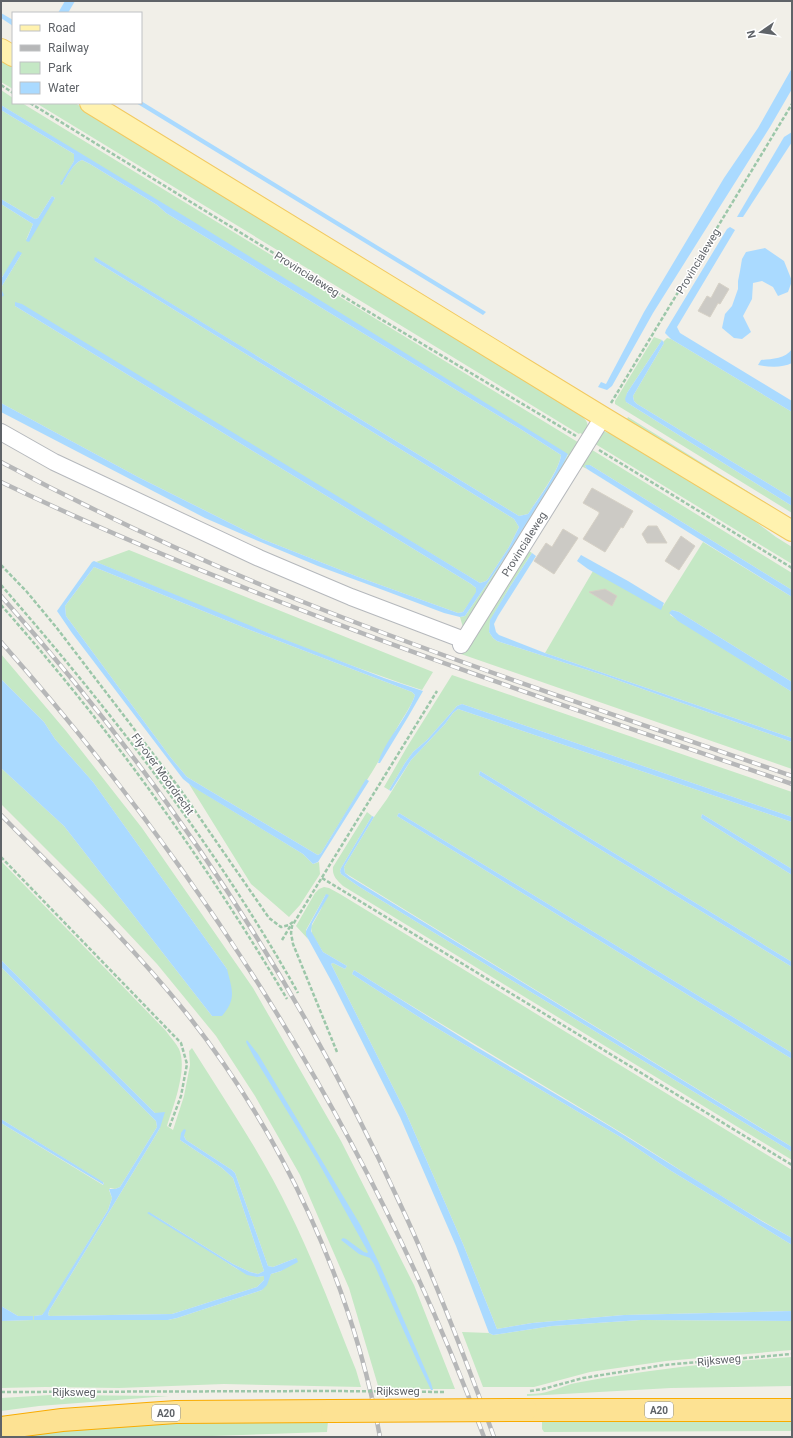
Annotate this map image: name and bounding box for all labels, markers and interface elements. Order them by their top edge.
legend [12,12,142,104]
north arrow [741,12,781,52]
text: Road [48,21,76,35]
text: N [744,29,759,39]
text: Railway [48,41,89,55]
text: Park [48,61,73,75]
text: Water [48,81,79,95]
street label: Provincialeweg [674,226,723,296]
street label: Provincialeweg [272,249,342,300]
street label: Provincialeweg [499,509,550,579]
street label: Fly-over Moordrecht [129,731,197,818]
street label: Rijksweg [697,1352,741,1369]
street label: Rijksweg [376,1385,420,1398]
street label: Rijksweg [52,1386,96,1399]
road number: A20 [645,1402,673,1418]
road number: A20 [152,1405,180,1421]

